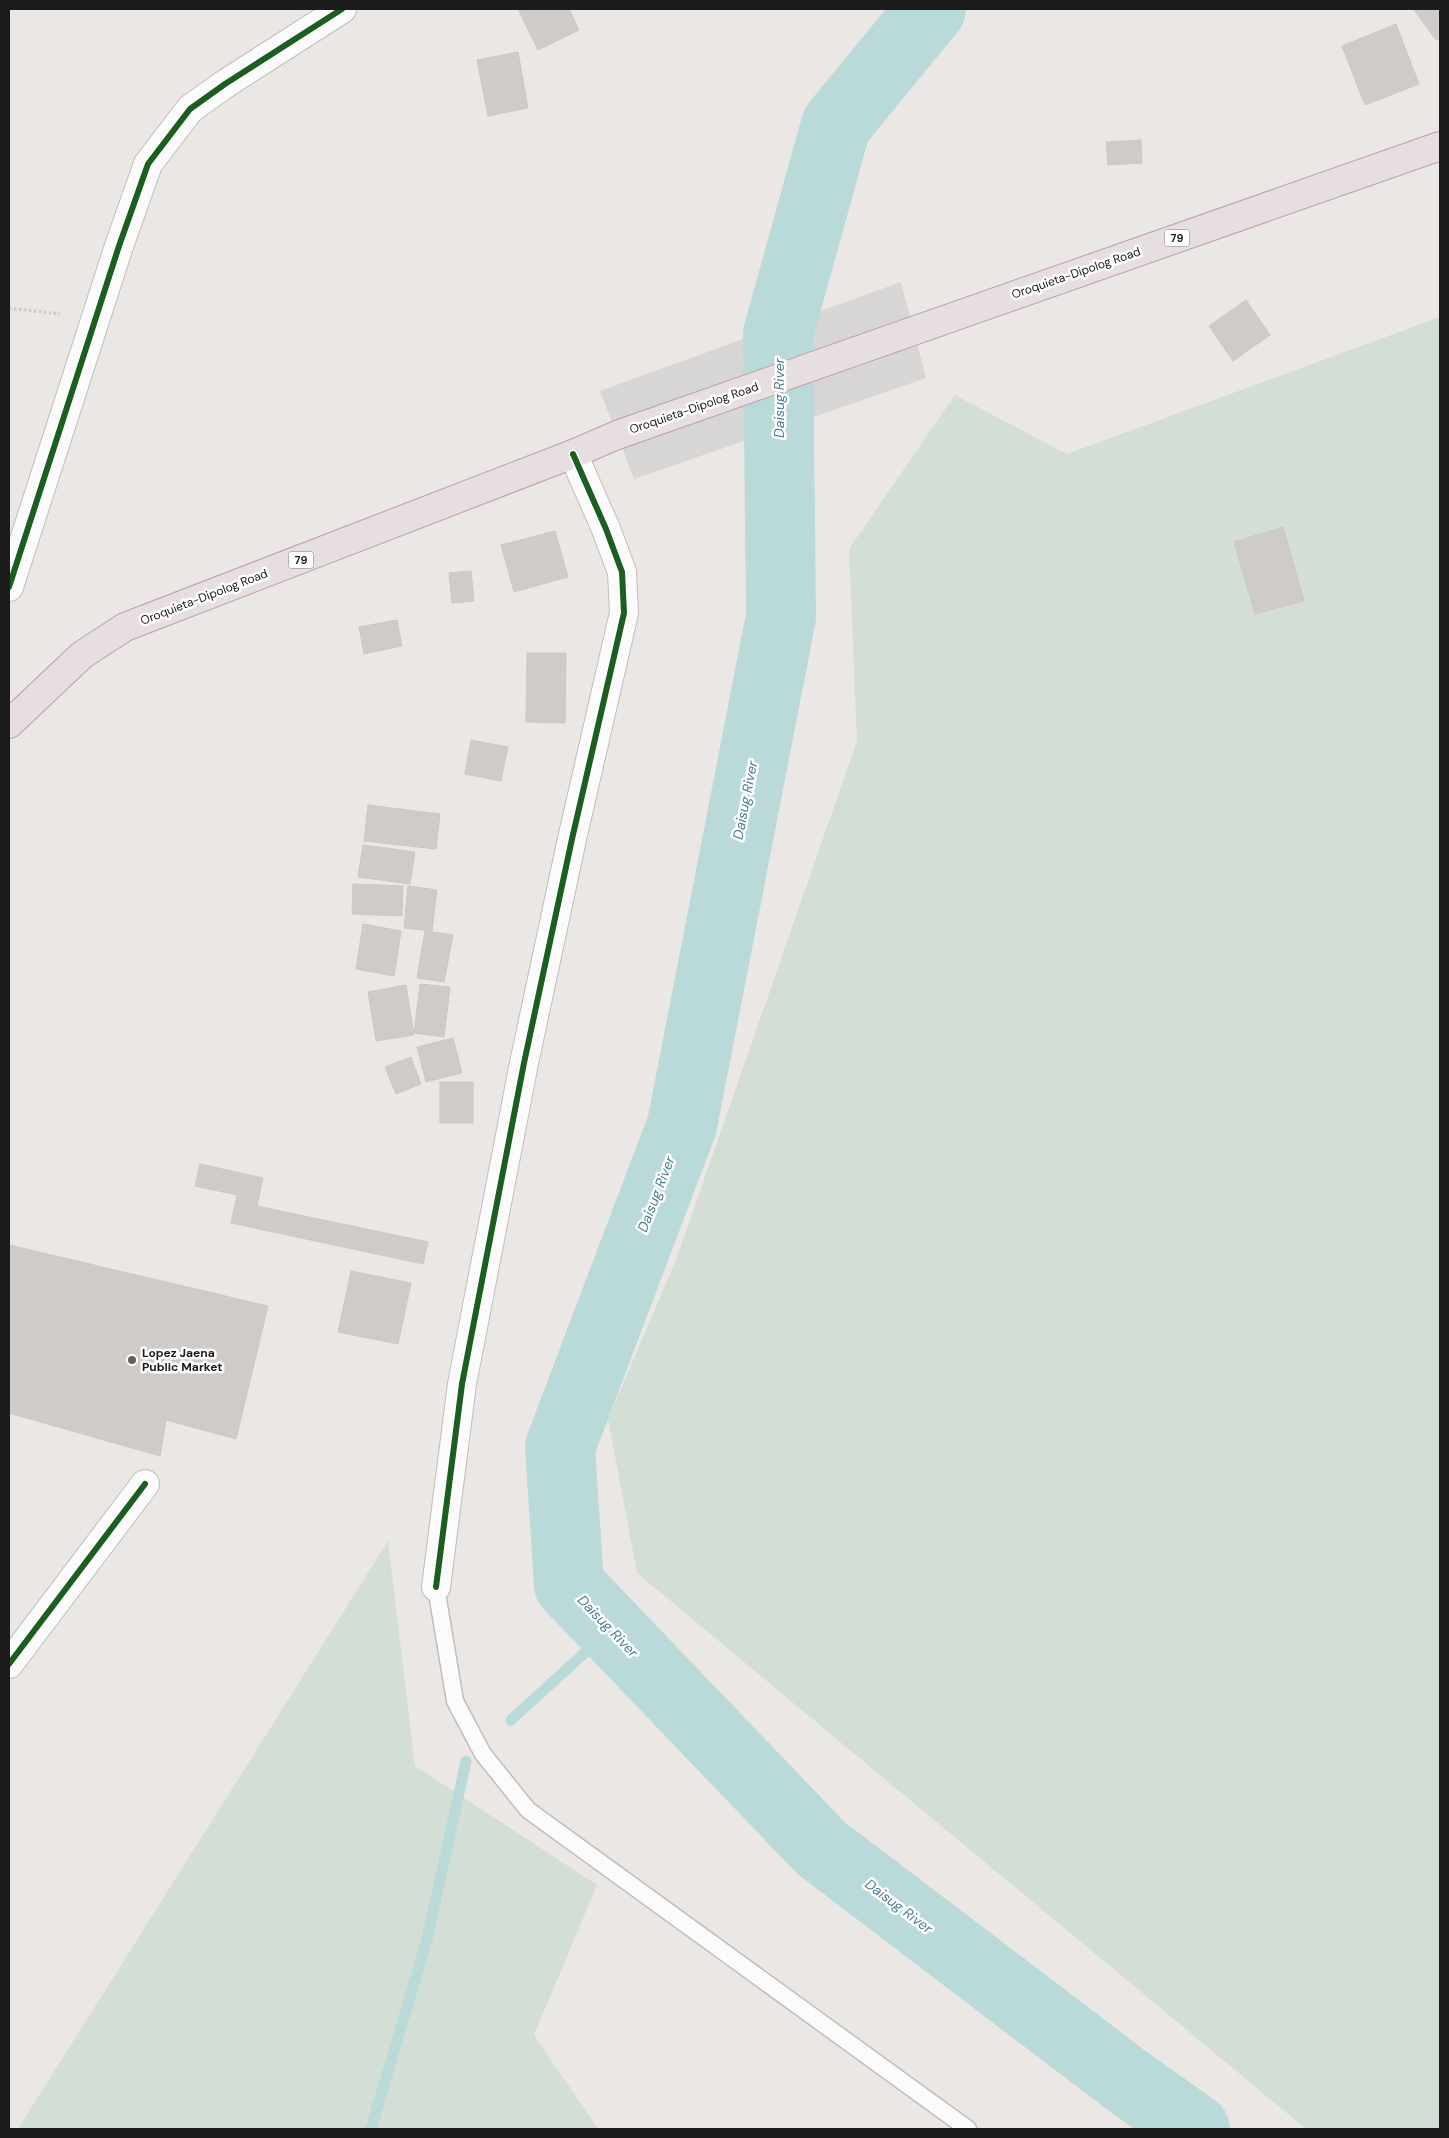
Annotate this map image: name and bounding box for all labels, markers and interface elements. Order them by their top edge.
road number: 79 [1164,230,1190,247]
street label: Oroquieta-Dipolog Road [1009,243,1143,303]
water label: Daisug River [770,357,788,438]
street label: Oroquieta-Dipolog Road [627,378,761,438]
road number: 79 [288,552,314,568]
street label: Oroquieta-Dipolog Road [138,565,270,629]
water label: Daisug River [729,758,762,841]
water label: Daisug River [633,1153,679,1234]
place label: Lopez Jaena Public Market [142,1345,223,1375]
marker: Lopez Jaena Public Market [126,1354,138,1366]
water label: Daisug River [574,1591,643,1662]
water label: Daisug River [862,1875,937,1938]

